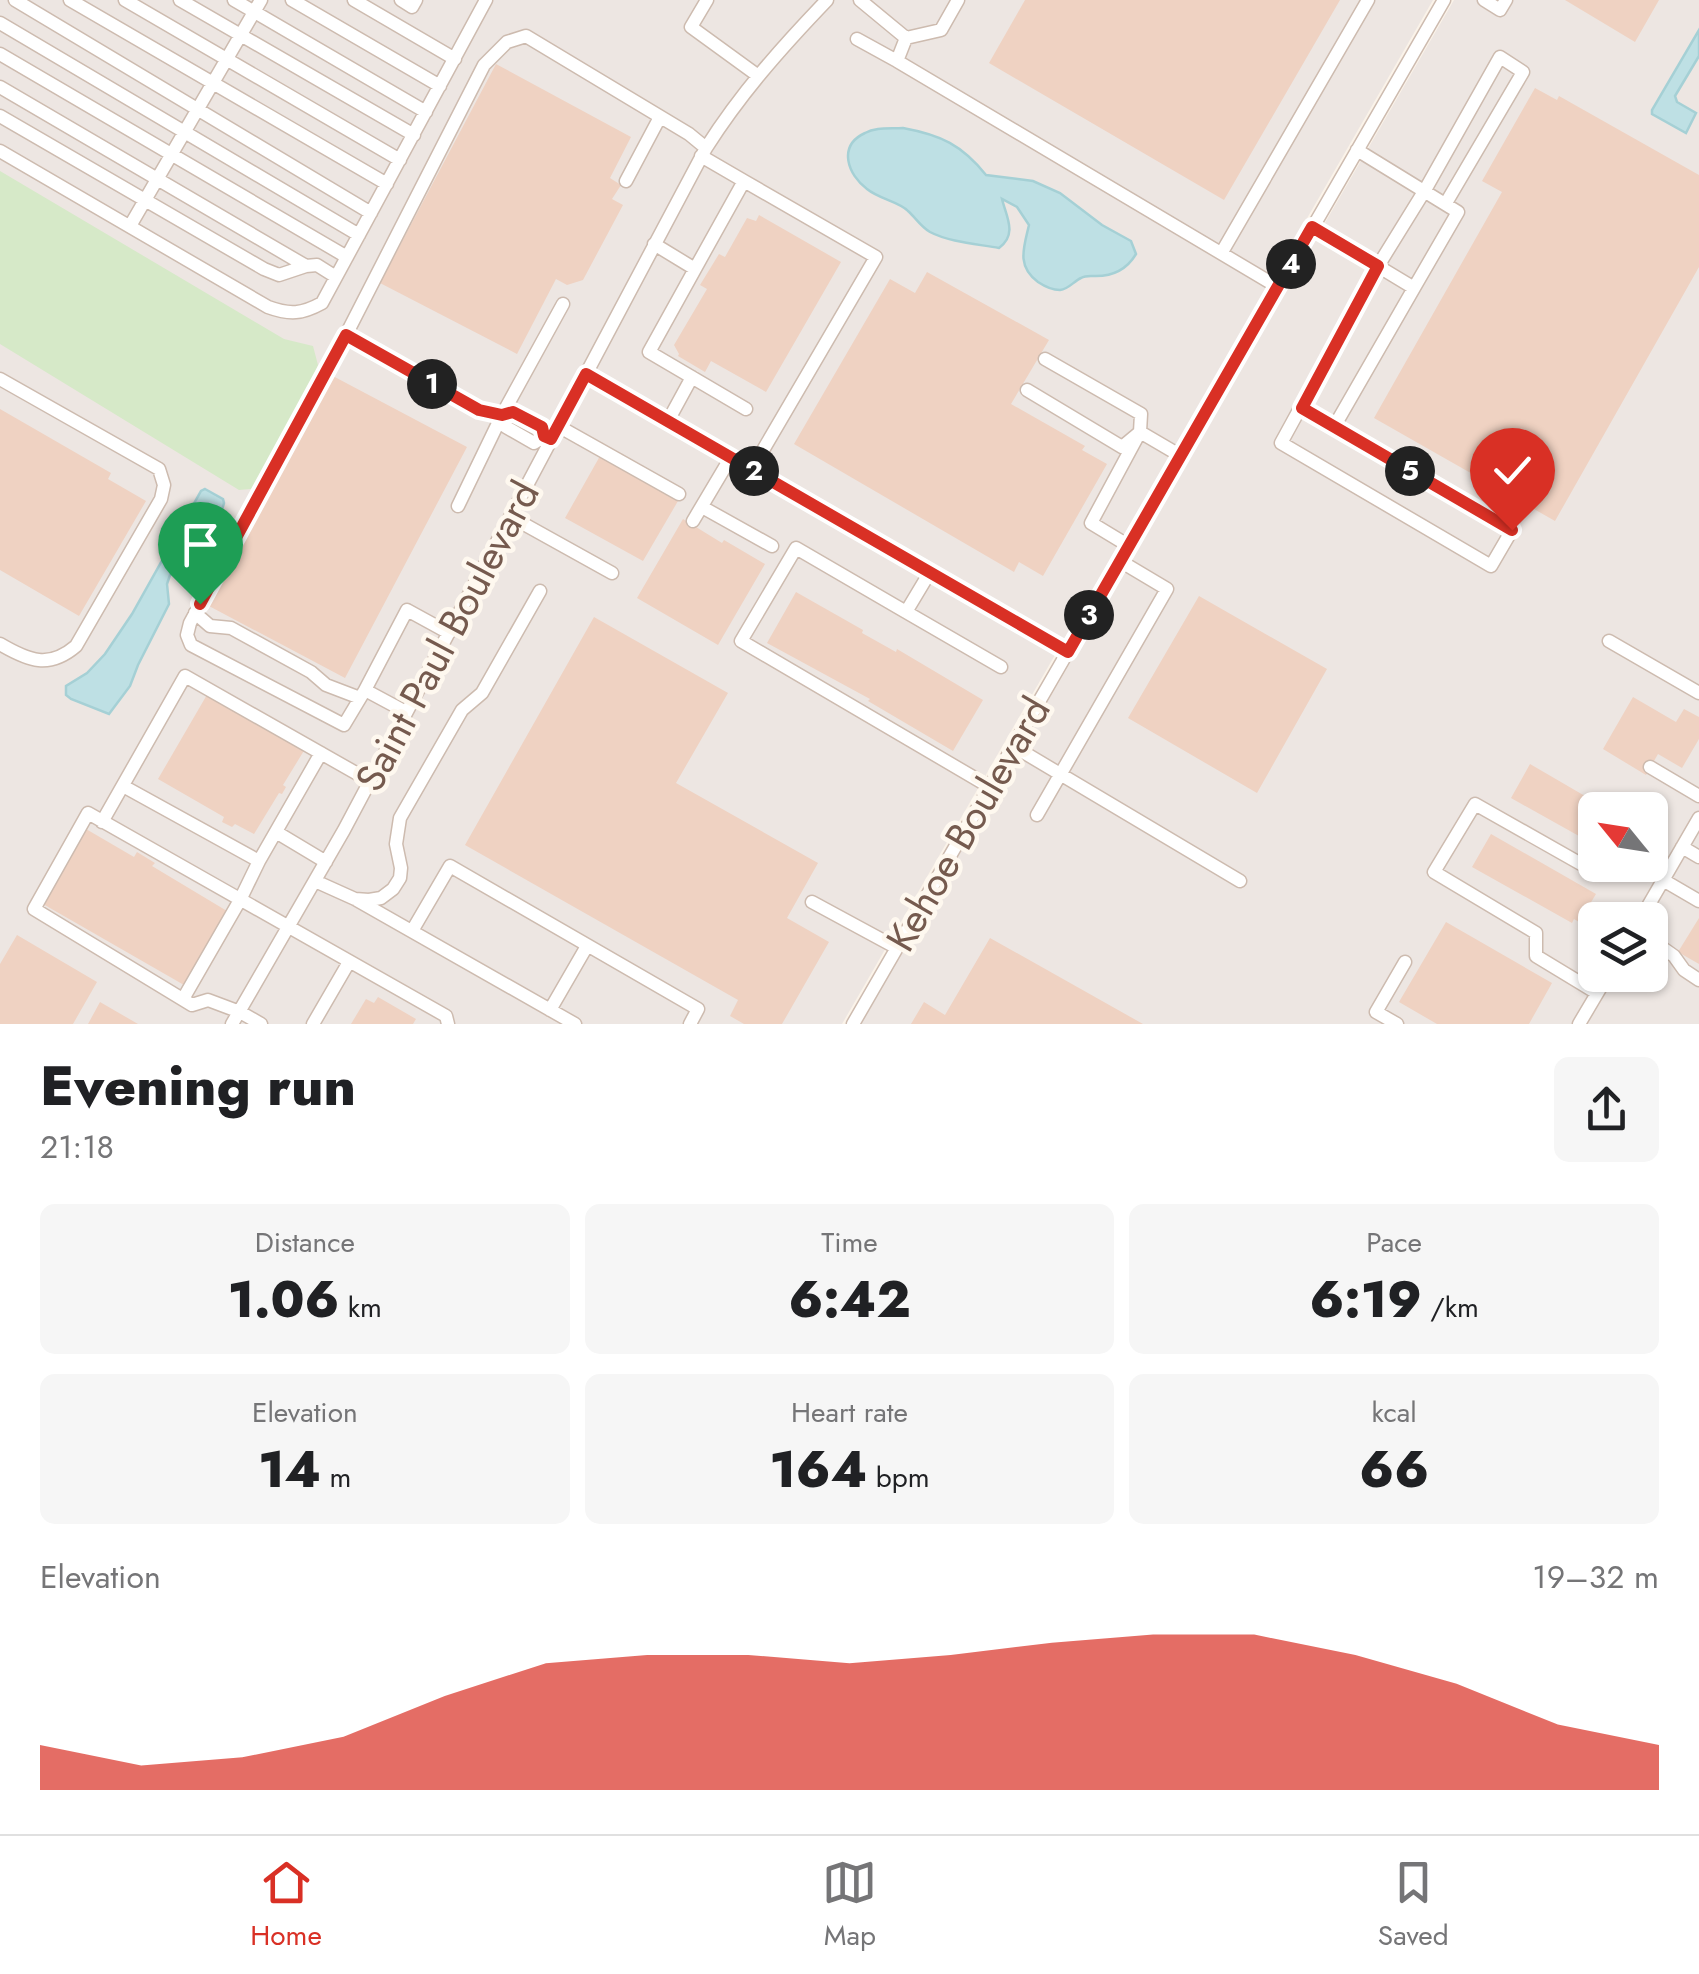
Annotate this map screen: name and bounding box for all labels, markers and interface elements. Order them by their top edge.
pin: 4 [1266,239,1316,289]
text: 4 [1281,243,1301,284]
pin: 1 [407,359,457,409]
text: 1 [425,363,439,404]
pin [1470,428,1555,531]
icon: check [1485,443,1540,498]
pin: 2 [729,446,779,496]
pin: 5 [1385,446,1435,496]
text: 2 [745,450,763,491]
text: 5 [1401,450,1419,491]
street label: Saint Paul Boulevard [341,470,553,802]
pin [158,502,243,605]
icon: arrive [173,517,228,572]
pin: 3 [1064,590,1114,640]
text: 3 [1080,594,1098,635]
street label: Kehoe Boulevard [872,686,1064,962]
north arrow [1578,792,1668,882]
map controls [1578,792,1668,992]
button: layers [1578,902,1668,992]
text: Evening run [40,1046,356,1126]
button: share [1554,1057,1659,1162]
text: 21:18 [40,1124,114,1170]
text: Distance [255,1222,355,1263]
text: Time [821,1222,878,1263]
text: Pace [1366,1222,1422,1263]
text: 1.06 [228,1263,339,1336]
text: 6:42 [788,1263,910,1336]
text: 6:19 [1309,1263,1422,1336]
text: km [339,1287,382,1328]
text: /km [1422,1287,1479,1328]
text: Elevation [252,1392,358,1433]
text: Heart rate [791,1392,908,1433]
text: kcal [1372,1392,1417,1433]
text: 14 [258,1433,321,1506]
text: 164 [770,1433,867,1506]
text: 66 [1359,1433,1429,1506]
text: m [321,1457,351,1498]
text: bpm [867,1457,929,1498]
text: Elevation [40,1554,161,1600]
text: 19–32 m [1532,1554,1659,1600]
tab: Home [250,1855,322,1956]
tab: Map [822,1855,877,1956]
tab: Saved [1378,1855,1449,1956]

